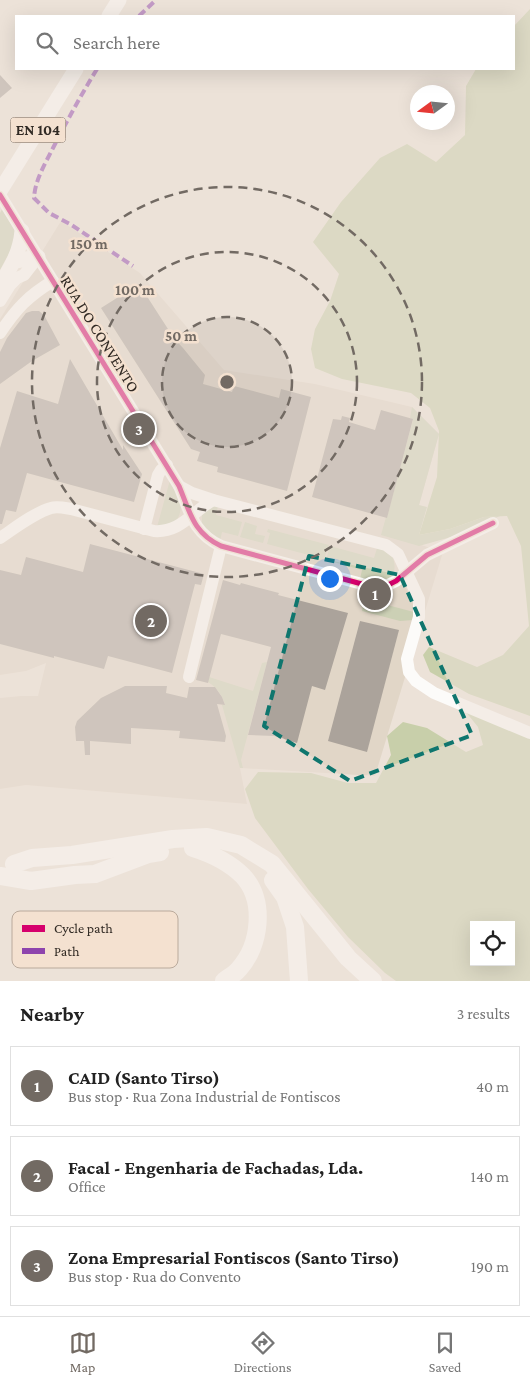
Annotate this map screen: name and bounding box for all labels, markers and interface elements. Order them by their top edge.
search box [15,15,515,70]
icon: search [33,29,61,57]
text: Search here [73,32,160,53]
north arrow [410,85,455,130]
road number: EN 104 [10,118,66,142]
text: 150 m [70,236,108,252]
street label: RUA DO CONVENTO [57,273,143,395]
text: 100 m [115,282,155,298]
text: 50 m [165,328,197,344]
centre of rings [218,373,236,391]
pin: 3 [123,410,155,448]
your location [317,566,343,592]
pin: 1 [359,575,391,613]
pin: 2 [135,602,167,640]
legend [12,911,178,968]
text: Cycle path [54,920,113,936]
map controls [470,921,515,966]
button: locate [470,921,515,966]
text: Path [54,943,80,959]
text: Nearby [20,1002,84,1026]
text: 3 results [457,1005,510,1022]
text: CAID (Santo Tirso) [68,1067,220,1088]
text: 1 [34,1078,40,1095]
text: 40 m [476,1078,509,1095]
text: Bus stop · Rua Zona Industrial de Fontiscos [68,1088,340,1105]
text: Facal - Engenharia de Fachadas, Lda. [68,1157,363,1178]
text: 2 [33,1168,41,1185]
text: 140 m [471,1168,509,1185]
text: Office [68,1178,106,1195]
text: Zona Empresarial Fontiscos (Santo Tirso) [68,1247,400,1268]
text: 3 [33,1258,41,1275]
text: 190 m [471,1258,509,1275]
text: Bus stop · Rua do Convento [68,1268,241,1285]
tab: Map [69,1329,97,1375]
tab: Directions [234,1329,292,1375]
tab: Saved [429,1329,461,1375]

